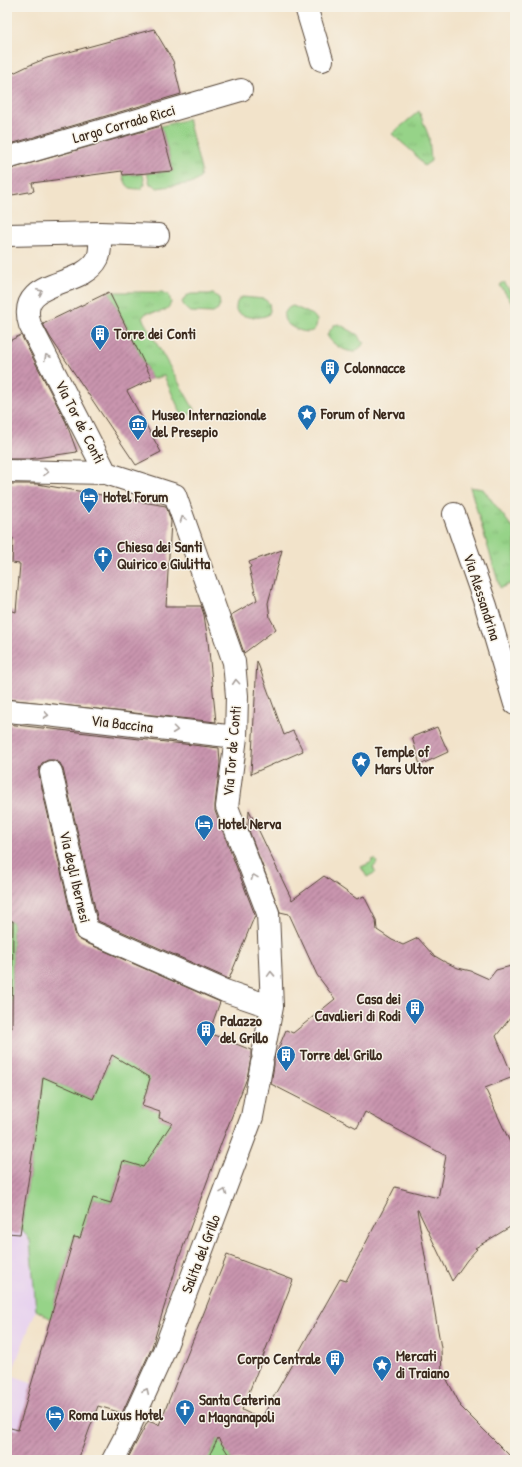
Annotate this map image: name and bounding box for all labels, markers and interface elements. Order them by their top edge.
street label: Largo Corrado Ricci [70,99,178,148]
one-way arrow [36,289,44,297]
building icon: Torre dei Conti [89,323,111,351]
place label: Torre dei Conti [113,323,196,344]
one-way arrow [44,354,52,361]
building icon: Colonnacce [319,357,341,385]
place label: Colonnacce [344,357,405,378]
street label: Via Tor de' Conti [50,377,110,467]
place icon: Forum of Nerva [296,403,318,431]
place label: Forum of Nerva [320,403,405,424]
place label: Museo Internazionale del Presepio [152,404,267,443]
museum icon: Museo Internazionale del Presepio [127,413,149,441]
one-way arrow [43,468,49,476]
hotel icon: Hotel Forum [78,486,100,514]
place label: Hotel Forum [103,486,168,507]
one-way arrow [180,516,188,523]
place label: Chiesa dei Santi Quirico e Giulitta [117,536,210,574]
church icon: Chiesa dei Santi Quirico e Giulitta [92,545,114,573]
street label: Via Alessandrina [459,551,506,643]
one-way arrow [231,679,240,685]
street label: Via Tor de' Conti [217,705,246,797]
street label: Via Baccina [90,709,154,738]
one-way arrow [43,710,49,719]
one-way arrow [172,725,178,734]
place label: Temple of Mars Ultor [374,741,434,779]
place icon: Temple of Mars Ultor [350,750,372,778]
hotel icon: Hotel Nerva [193,813,215,841]
place label: Hotel Nerva [218,813,281,834]
street label: Via degli Ibernesi [55,829,96,925]
one-way arrow [250,873,258,880]
one-way arrow [267,971,275,977]
place label: Casa dei Cavalieri di Rodi [314,988,401,1026]
building icon: Casa dei Cavalieri di Rodi [404,997,426,1025]
place label: Palazzo del Grillo [220,1010,268,1048]
building icon: Palazzo del Grillo [195,1019,217,1047]
building icon: Torre del Grillo [275,1044,297,1072]
place label: Torre del Grillo [299,1044,382,1065]
one-way arrow [220,1188,228,1195]
street label: Salita del Grillo [176,1211,225,1296]
place label: Mercati di Traiano [396,1345,449,1383]
place label: Corpo Centrale [237,1348,321,1370]
building icon: Corpo Centrale [324,1348,346,1376]
place icon: Mercati di Traiano [371,1354,393,1382]
one-way arrow [141,1387,149,1395]
place label: Santa Caterina a Magnanapoli [199,1389,280,1428]
church icon: Santa Caterina a Magnanapoli [174,1398,196,1426]
hotel icon: Roma Luxus Hotel [44,1404,66,1432]
place label: Roma Luxus Hotel [69,1404,164,1425]

